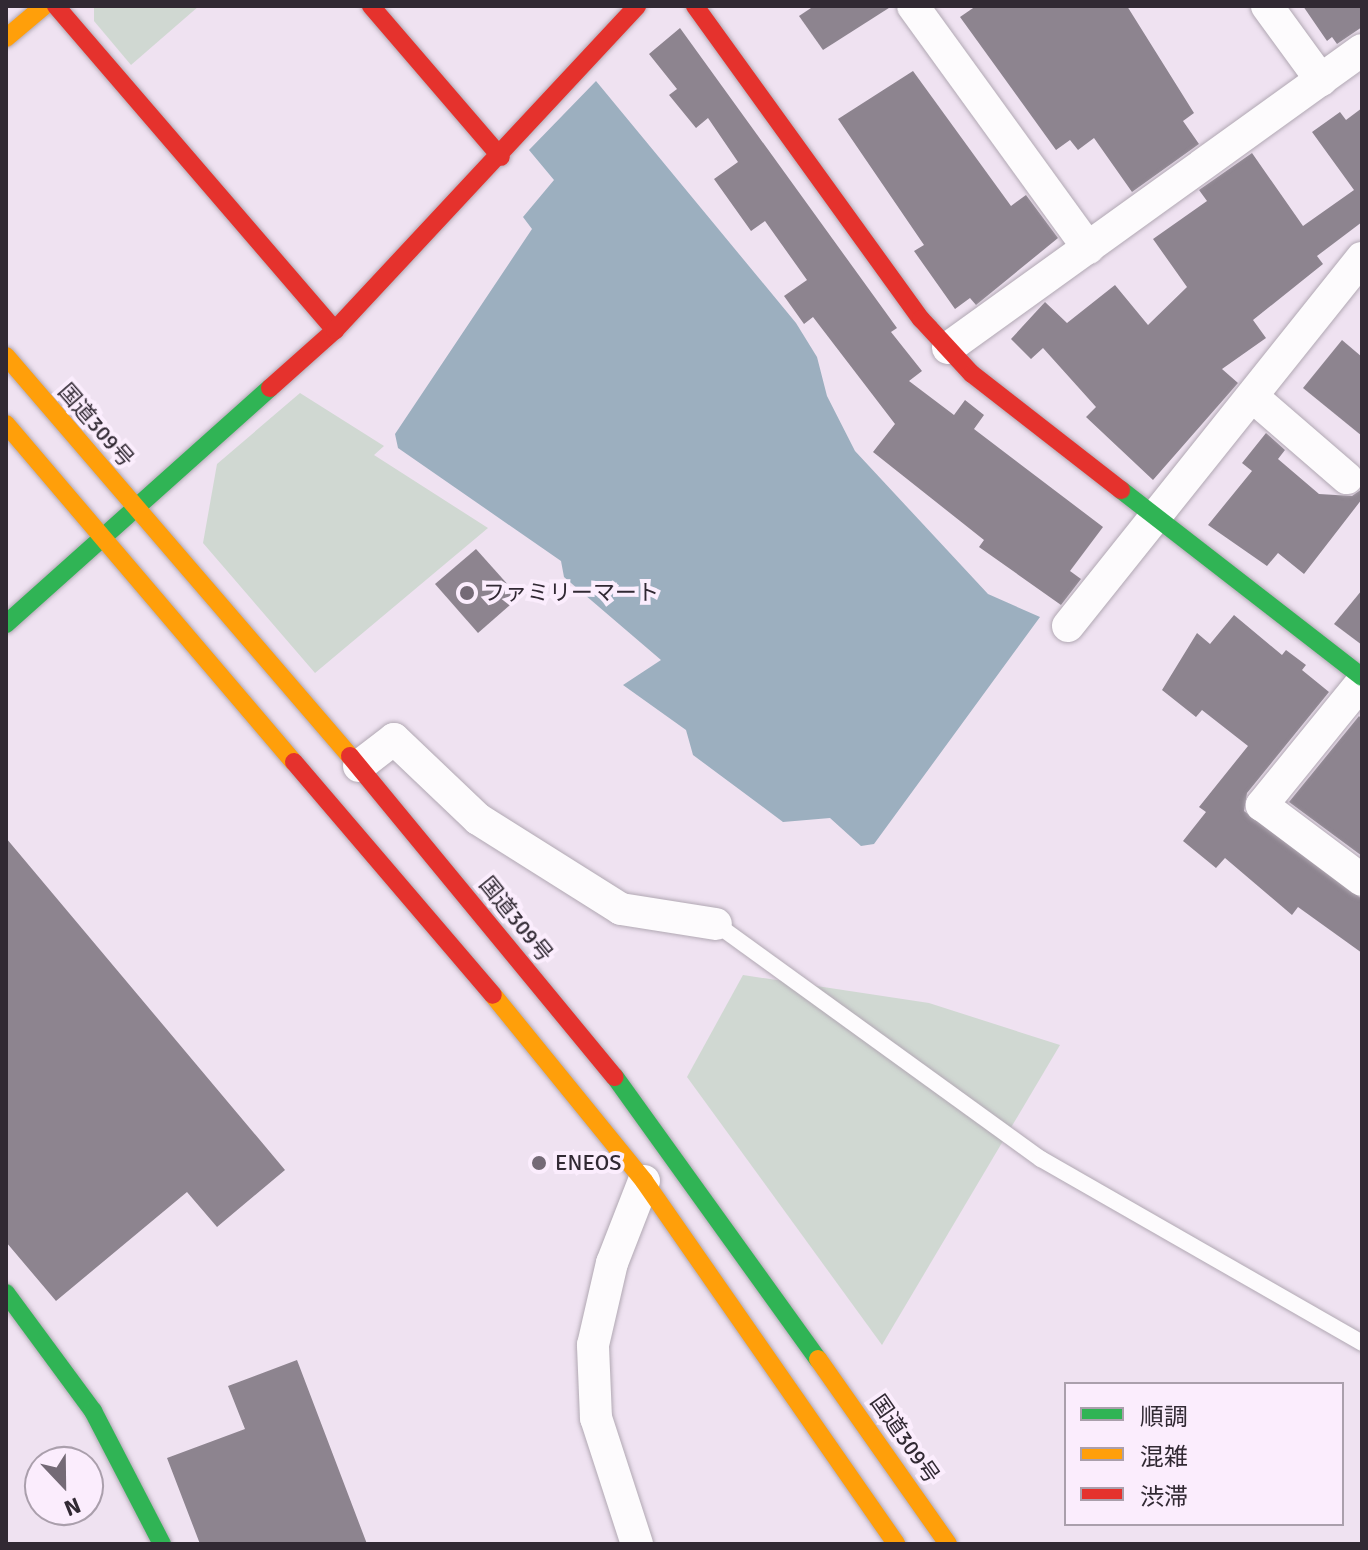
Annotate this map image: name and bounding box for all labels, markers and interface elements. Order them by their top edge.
street label: 国道309号 [53,378,139,472]
place label: ファミリーマート [483,580,659,606]
marker: ファミリーマート [458,584,476,602]
street label: 国道309号 [474,871,558,967]
place label: ENEOS [555,1150,621,1176]
marker: ENEOS [530,1154,548,1172]
legend [1064,1382,1344,1526]
street label: 国道309号 [865,1390,945,1488]
text: 順調 [1140,1402,1188,1432]
text: 混雑 [1140,1442,1188,1472]
north arrow [24,1446,104,1526]
text: 渋滞 [1140,1482,1188,1512]
text: N [60,1491,85,1522]

